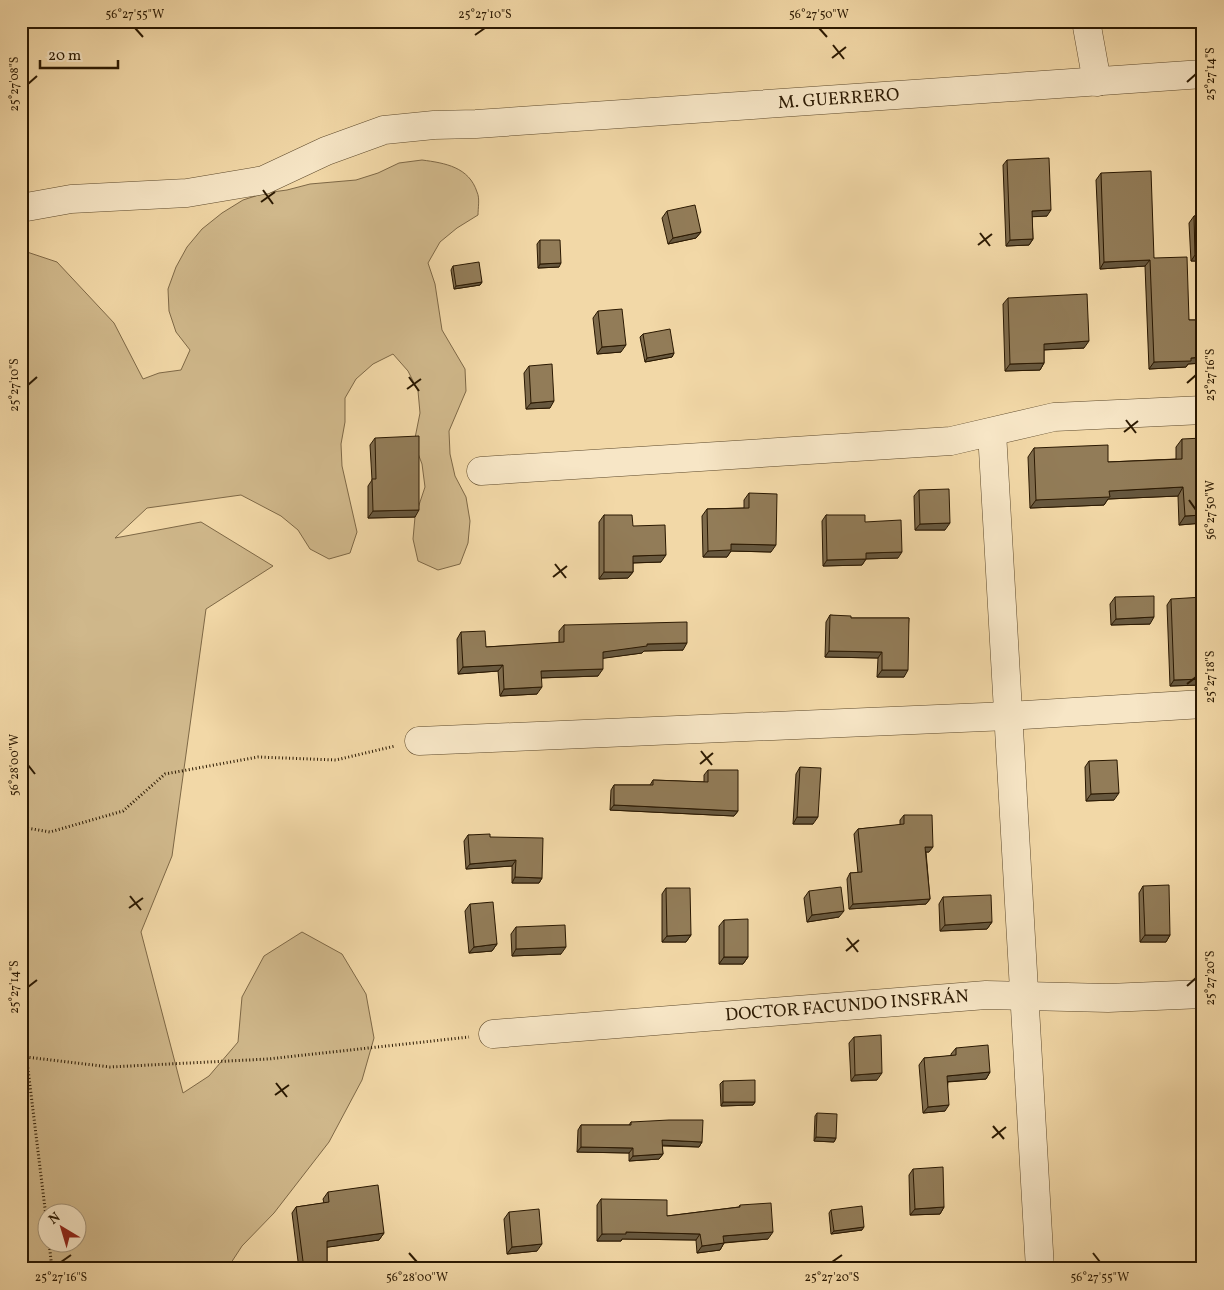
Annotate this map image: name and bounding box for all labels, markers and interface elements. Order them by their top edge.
text: 56°27'55"W [106,7,164,23]
text: 25°27'10"S [458,7,512,23]
text: 56°27'50"W [789,7,849,23]
scale bar [40,38,118,70]
text: 20 m [48,46,81,67]
text: 25°27'14"S [1203,47,1219,101]
text: 25°27'08"S [7,57,23,111]
street label: M. GUERRERO [777,82,900,116]
text: 25°27'16"S [1203,349,1219,401]
text: 25°27'10"S [7,358,23,412]
text: 56°27'50"W [1203,480,1219,540]
text: 25°27'18"S [1203,651,1219,703]
text: 56°28'00"W [7,734,23,796]
text: 25°27'20"S [1203,951,1219,1005]
text: 25°27'14"S [7,960,23,1014]
street label: DOCTOR FACUNDO INSFRÁN [724,984,970,1028]
north arrow [38,1202,88,1252]
text: N [45,1208,65,1230]
text: 25°27'16"S [35,1270,87,1286]
text: 56°28'00"W [386,1270,448,1286]
text: 25°27'20"S [805,1270,859,1286]
text: 56°27'55"W [1071,1270,1129,1286]

